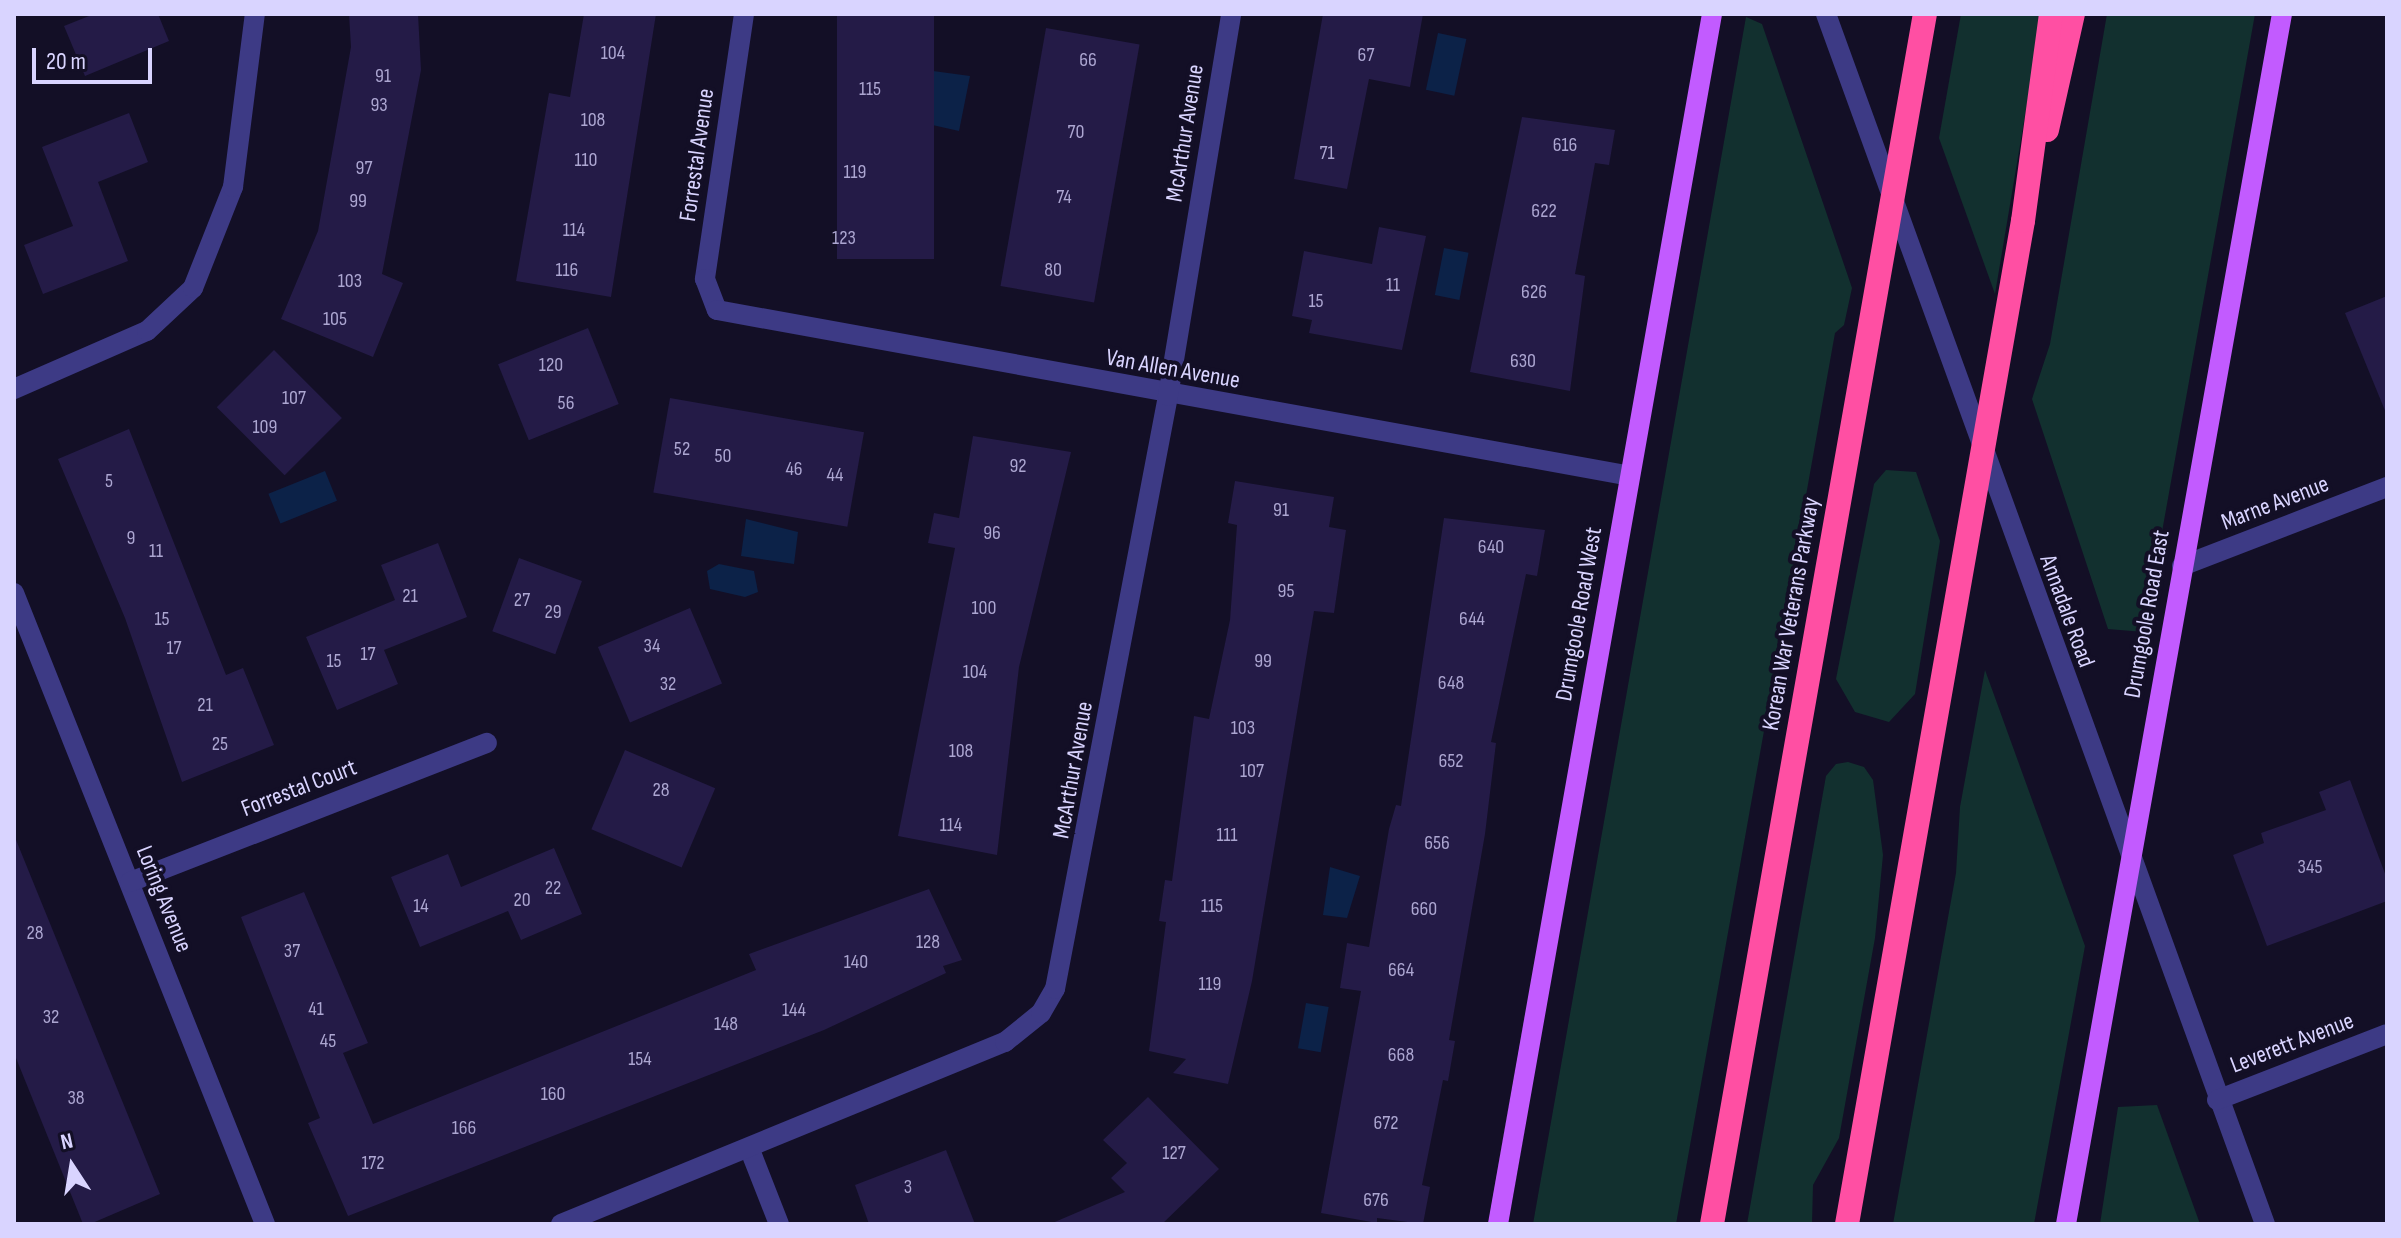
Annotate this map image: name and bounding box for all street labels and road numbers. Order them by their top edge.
street label: McArthur Avenue [1160,62,1210,204]
street label: Forrestal Avenue [673,87,721,223]
street label: Van Allen Avenue [1104,343,1242,395]
street label: Marne Avenue [2217,469,2333,537]
street label: Korean War Veterans Parkway [1756,495,1826,733]
street label: Drumgoole Road West [1550,525,1608,703]
street label: Drumgoole Road East [2118,528,2176,700]
street label: Annadale Road [2033,551,2101,671]
street label: McArthur Avenue [1047,699,1099,841]
street label: Forrestal Court [237,753,361,823]
street label: Loring Avenue [130,842,198,956]
street label: Leverett Avenue [2226,1006,2358,1080]

